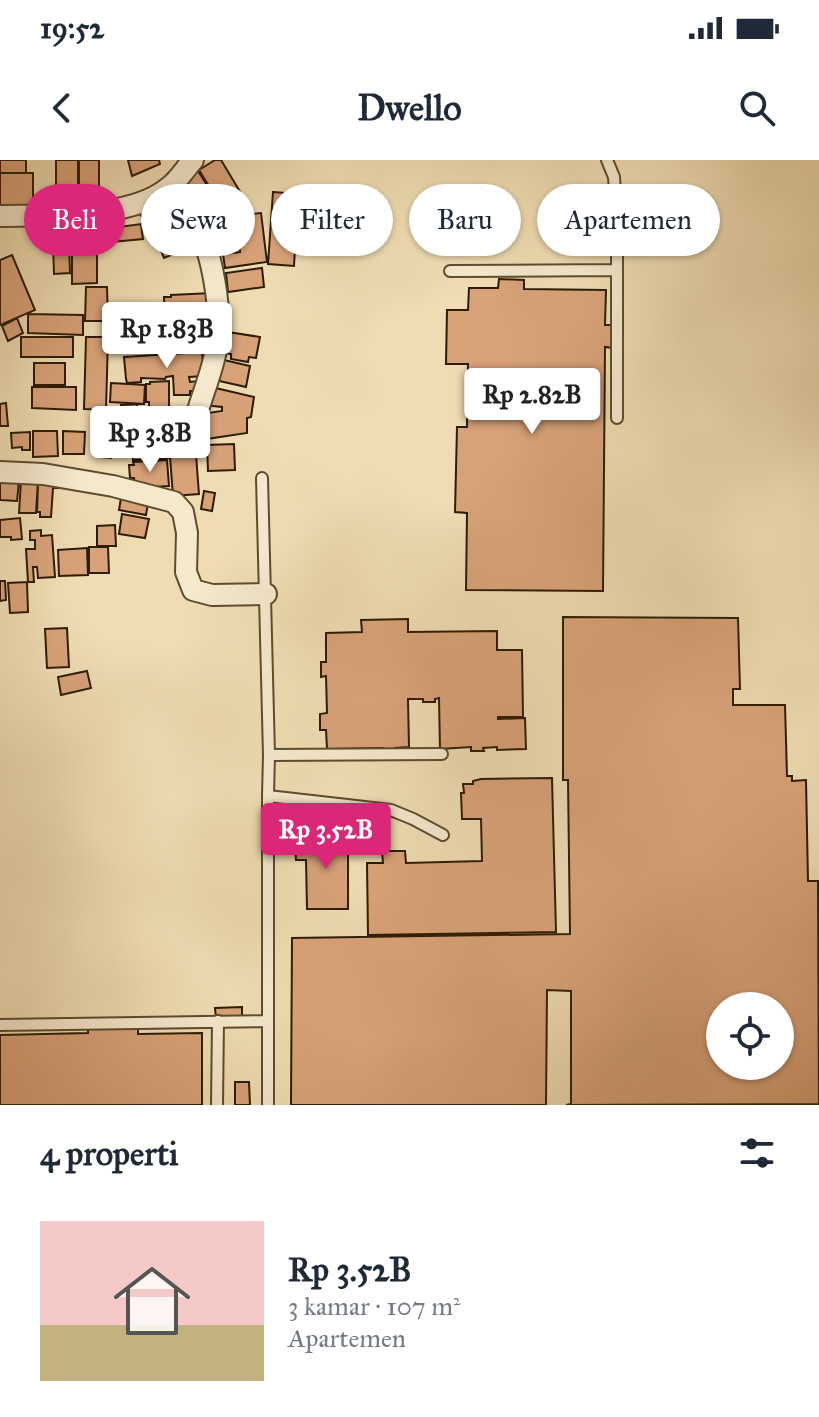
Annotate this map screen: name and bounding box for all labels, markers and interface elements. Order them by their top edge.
text: 19:52 [40,10,104,46]
icon: back [40,86,84,130]
text: Dwello [357,86,462,130]
icon: search [735,86,779,130]
chip: Beli [24,184,125,256]
chip: Sewa [141,184,255,256]
chip: Filter [271,184,393,256]
chip: Baru [409,184,521,256]
chip: Apartemen [537,184,720,256]
pin: Rp 1.83B [84,302,250,370]
text: Rp 1.83B [120,312,214,344]
pin: Rp 2.82B [449,368,615,436]
text: Rp 2.82B [482,378,582,410]
pin: Rp 3.8B [76,406,224,474]
text: Rp 3.8B [108,416,192,448]
pin: Rp 3.52B [243,803,409,871]
text: Rp 3.52B [279,813,373,845]
map controls [706,992,794,1080]
button: locate [706,992,794,1080]
icon: filters [735,1131,779,1175]
text: 4 properti [40,1133,178,1174]
text: Rp 3.52B [288,1249,412,1290]
icon: home [104,1253,200,1349]
text: 3 kamar · 107 m² [288,1290,461,1322]
text: Apartemen [288,1322,406,1354]

